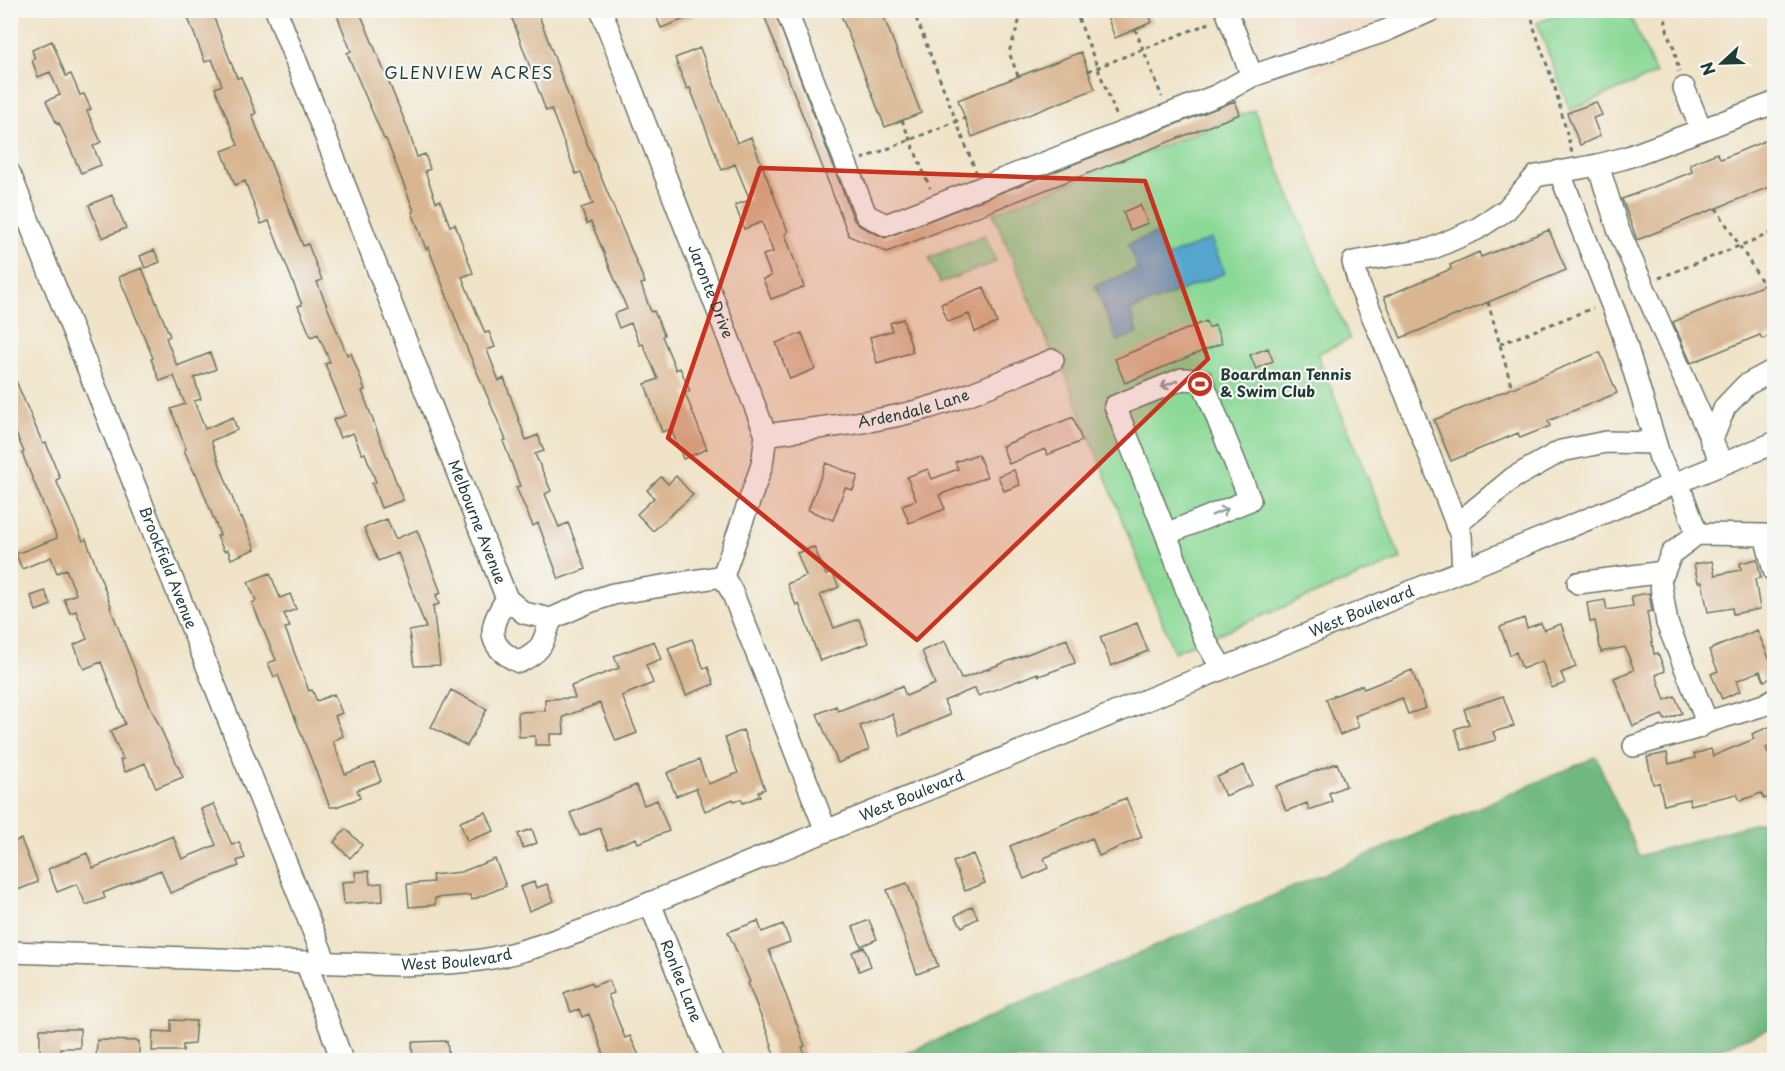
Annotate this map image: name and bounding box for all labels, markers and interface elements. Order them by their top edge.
north arrow [1692,33,1752,93]
text: N [1694,59,1721,79]
district label: GLENVIEW ACRES [384,60,554,84]
street label: Jaronte Drive [683,241,740,341]
place label: Boardman Tennis & Swim Club [1220,362,1351,402]
sports icon: Boardman Tennis & Swim Club [1185,369,1215,399]
one-way arrow [1161,379,1179,390]
street label: Ardendale Lane [856,382,972,433]
street label: Melbourne Avenue [443,456,513,587]
street label: Brookfield Avenue [134,502,204,632]
one-way arrow [1211,506,1229,517]
street label: West Boulevard [1305,579,1417,642]
street label: West Boulevard [855,763,967,826]
street label: Ronlee Lane [656,936,709,1025]
street label: West Boulevard [401,941,514,975]

